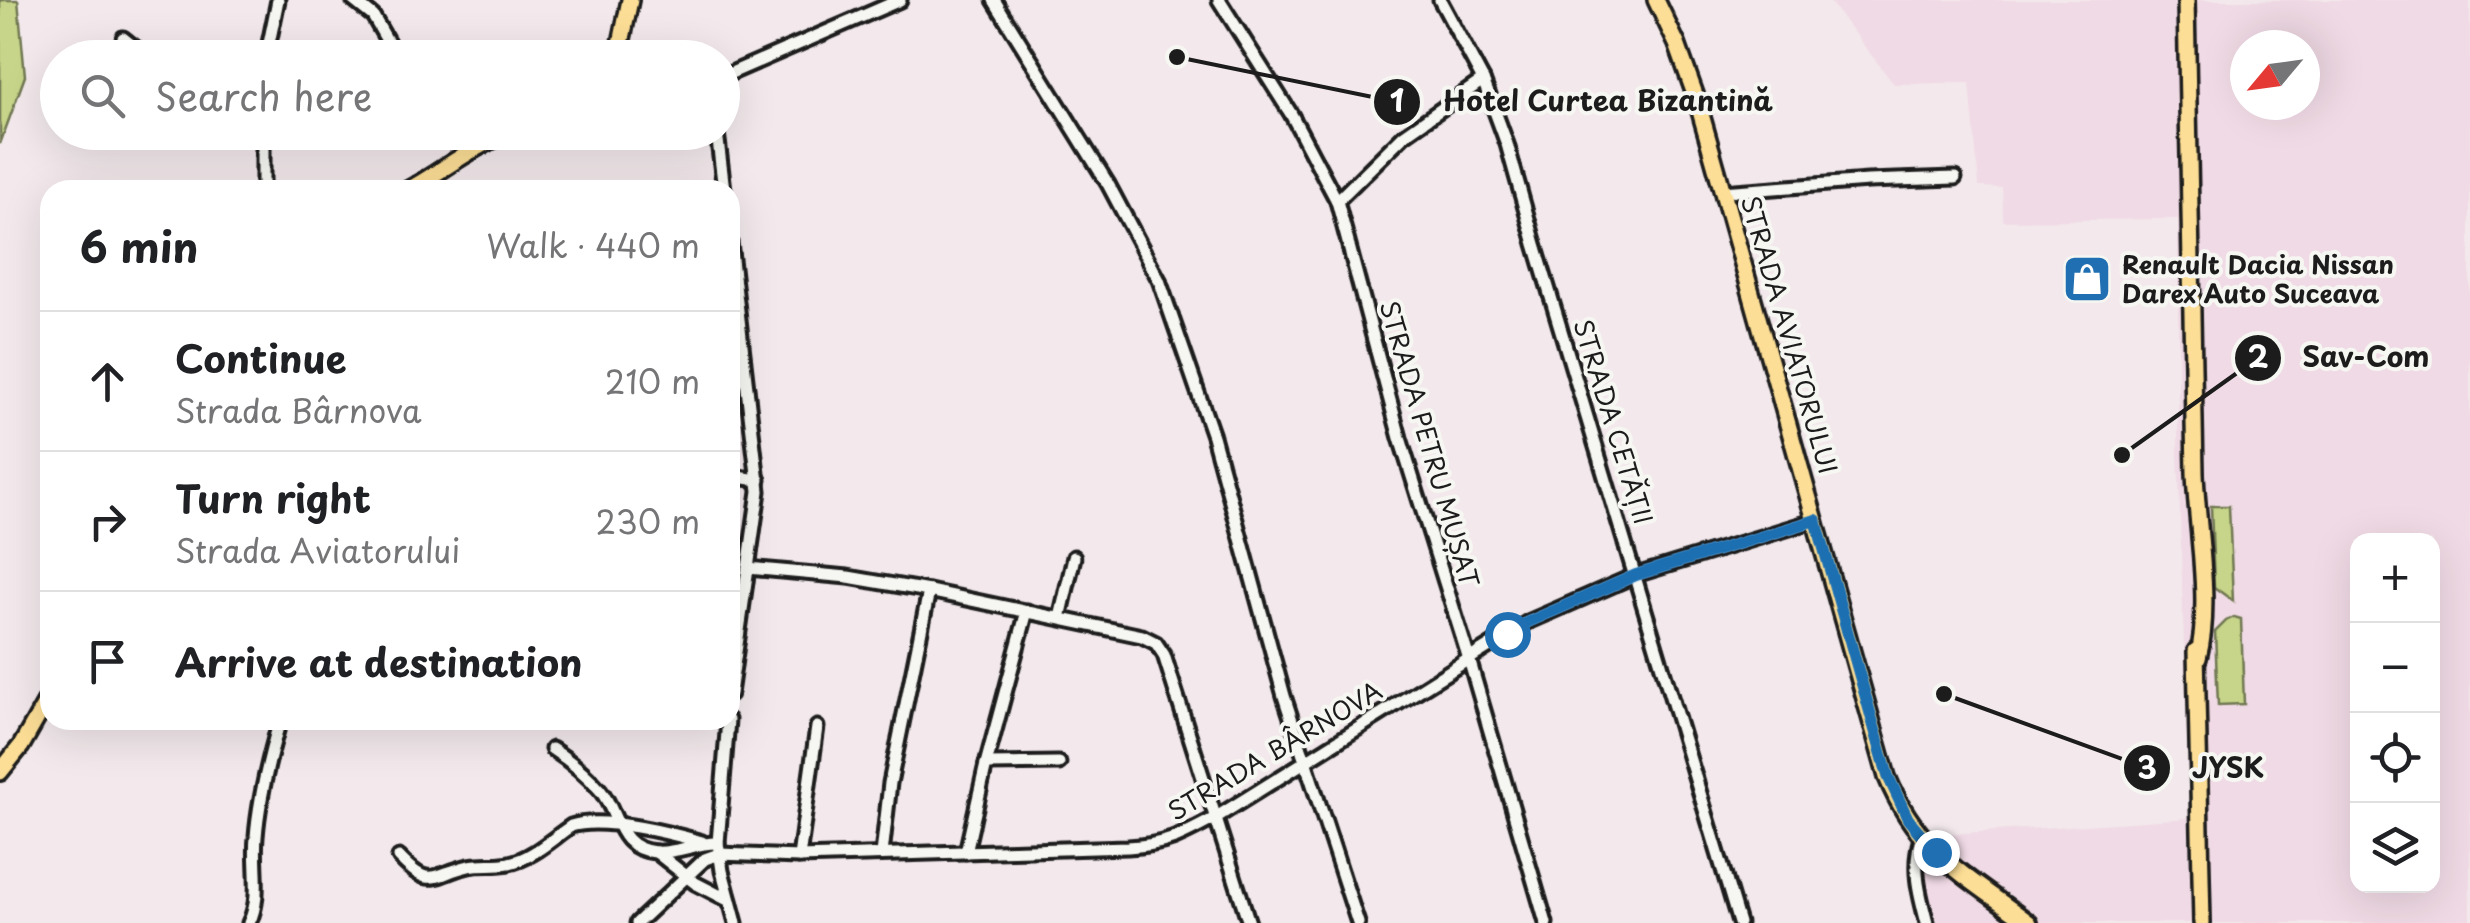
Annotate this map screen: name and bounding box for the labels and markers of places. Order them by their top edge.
callout: Hotel Curtea Bizantină [1372,73,1794,131]
place label: Renault Dacia Nissan Darex Auto Suceava [2122,245,2394,312]
shop icon: Renault Dacia Nissan Darex Auto Suceava [2061,253,2113,305]
callout: Sav-Com [2233,329,2450,387]
callout: JYSK [2122,739,2284,797]

